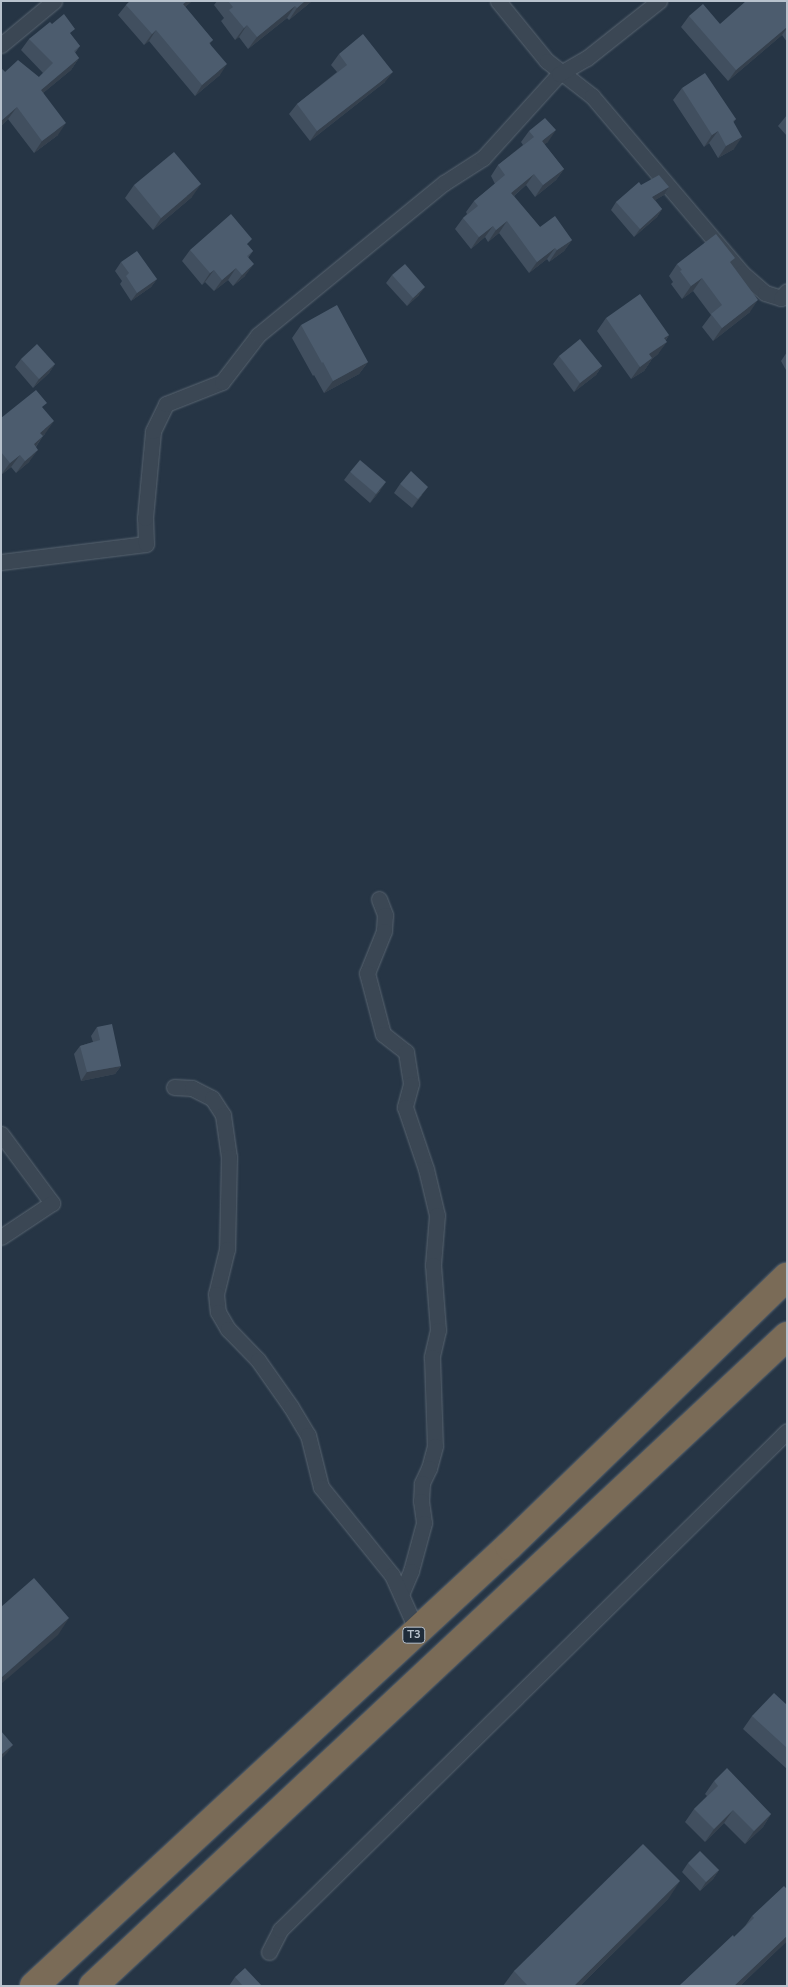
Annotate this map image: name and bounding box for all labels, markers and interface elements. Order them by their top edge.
road number: T3 [402,1626,426,1644]

